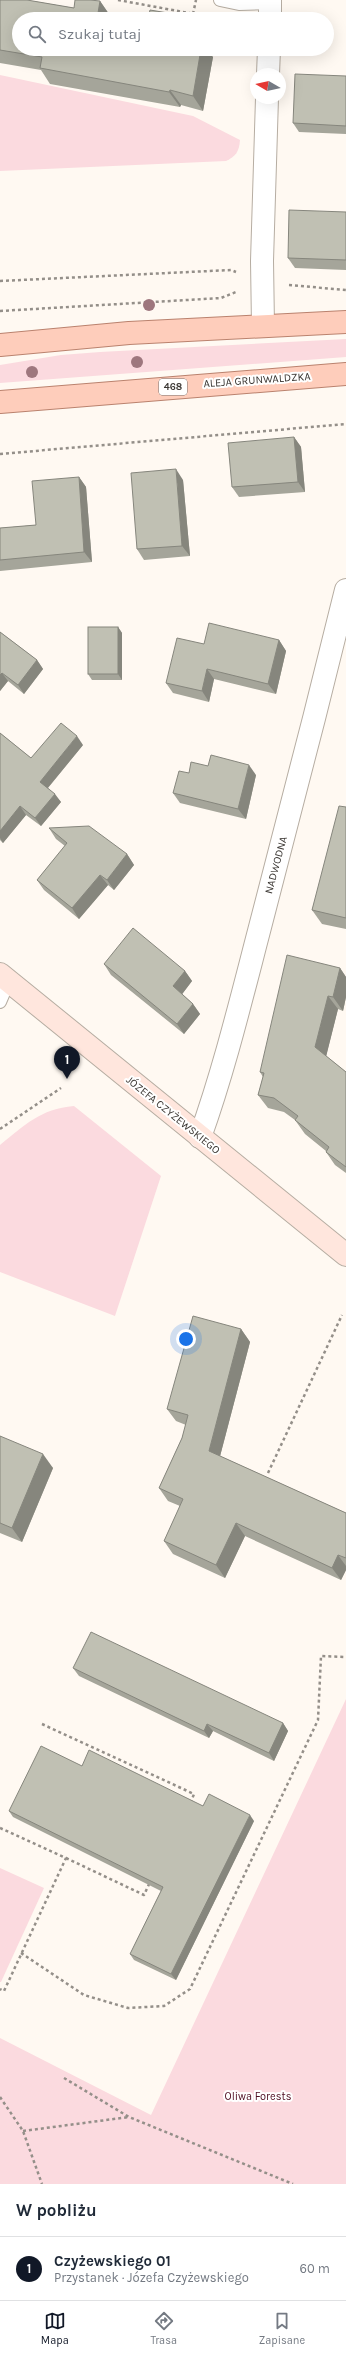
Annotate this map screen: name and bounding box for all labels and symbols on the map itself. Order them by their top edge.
north arrow [250,68,286,104]
street label: ALEJA GRUNWALDZKA [203,370,312,390]
road number: 468 [159,379,187,395]
street label: NADWODNA [262,834,290,895]
pin: 1 [54,1046,80,1079]
street label: JÓZEFA CZYŻEWSKIEGO [123,1072,224,1157]
your location [176,1329,196,1349]
park label: Oliwa Forests [225,2090,292,2103]

